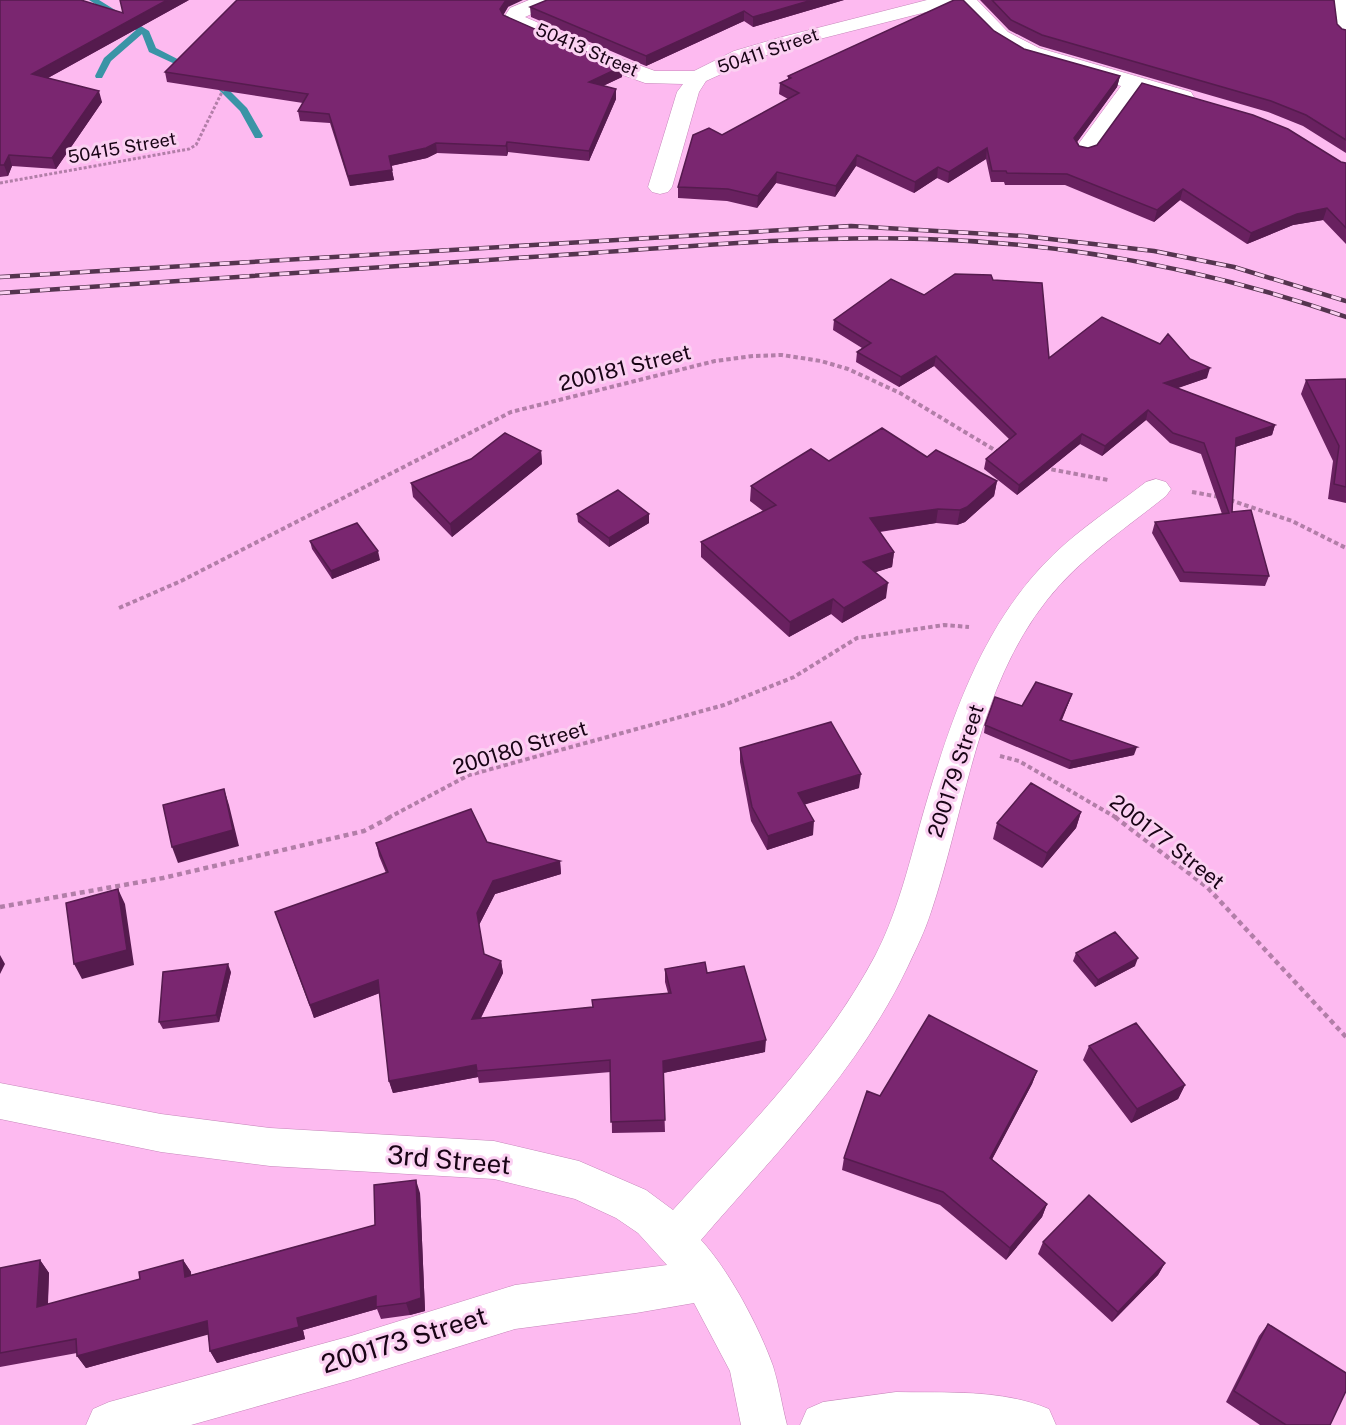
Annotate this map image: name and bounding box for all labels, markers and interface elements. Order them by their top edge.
street label: 50413 Street [533,18,642,81]
street label: 50411 Street [715,23,821,78]
street label: 50415 Street [66,128,178,167]
street label: 200181 Street [556,339,694,396]
street label: 200179 Street [922,701,989,841]
street label: 200180 Street [450,715,590,780]
street label: 200177 Street [1105,789,1230,894]
street label: 3rd Street [386,1139,512,1180]
street label: 200173 Street [317,1300,490,1379]

